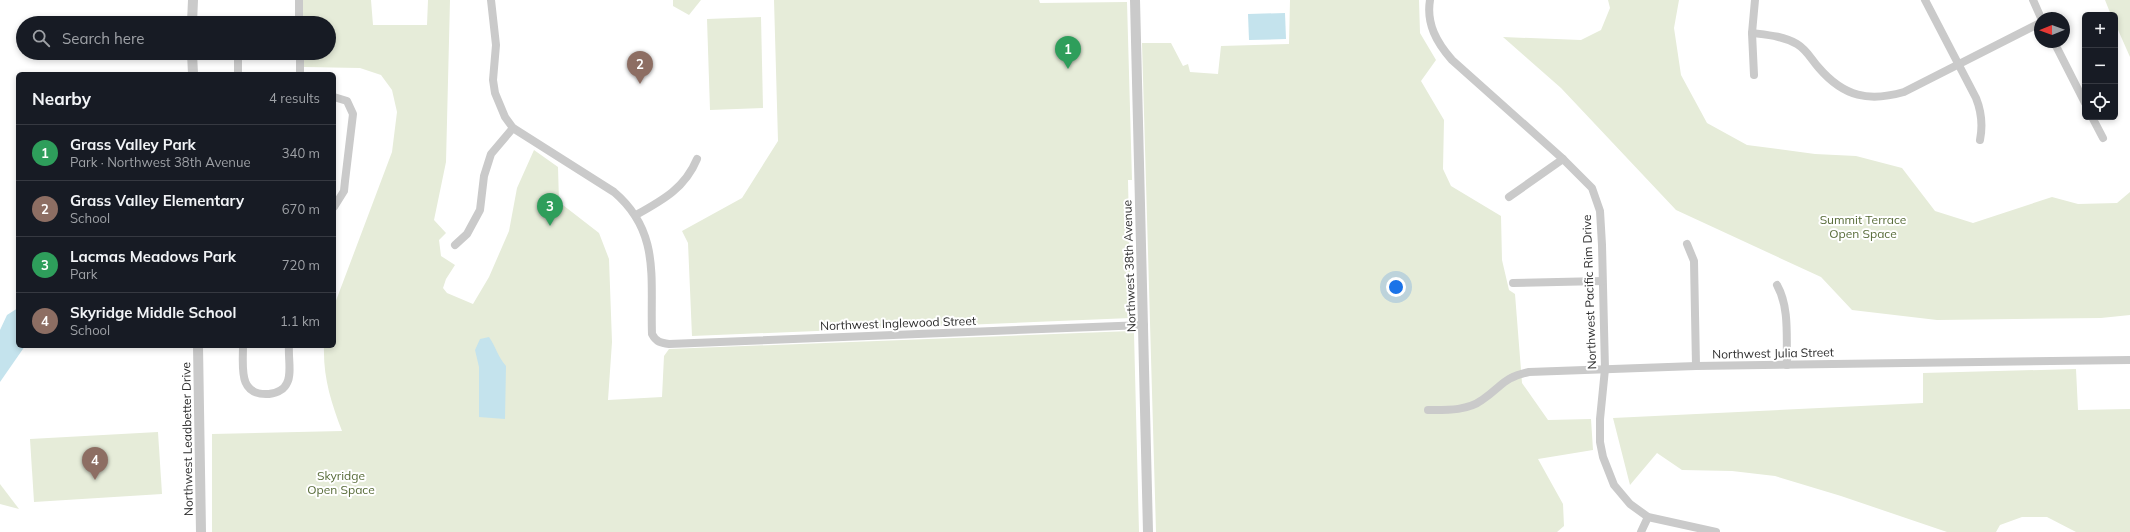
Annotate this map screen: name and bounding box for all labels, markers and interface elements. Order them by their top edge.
north arrow [2034,12,2070,48]
map controls [2082,12,2118,120]
button: + [2082,12,2118,48]
search box [16,16,336,60]
icon: search [30,27,52,49]
text: Search here [62,29,144,48]
pin: 1 [1055,36,1081,69]
button: − [2082,48,2118,84]
pin: 2 [627,51,653,84]
button: locate [2082,84,2118,120]
text: Nearby [32,88,91,109]
text: 4 results [269,90,320,106]
text: Grass Valley Park [70,135,196,154]
text: 1 [41,145,49,161]
text: 340 m [282,145,320,161]
text: Park · Northwest 38th Avenue [70,154,251,170]
text: Grass Valley Elementary [70,191,244,210]
pin: 3 [537,193,563,226]
street label: Northwest 38th Avenue [1119,200,1139,332]
text: 2 [41,201,49,217]
text: 670 m [282,201,320,217]
text: School [70,210,110,226]
park label: Summit Terrace Open Space [1820,212,1906,241]
street label: Northwest Pacific Rim Drive [1579,214,1599,370]
text: Lacmas Meadows Park [70,247,236,266]
text: 3 [41,257,49,273]
text: 720 m [282,257,320,273]
text: Park [70,266,97,282]
your location [1386,277,1406,297]
text: Skyridge Middle School [70,303,236,322]
text: 4 [41,313,49,329]
text: 1.1 km [280,313,320,329]
street label: Northwest Inglewood Street [820,313,976,333]
text: School [70,322,110,338]
street label: Northwest Julia Street [1712,344,1834,362]
street label: Northwest Leadbetter Drive [178,362,196,516]
pin: 4 [82,447,108,480]
park label: Skyridge Open Space [307,468,375,497]

